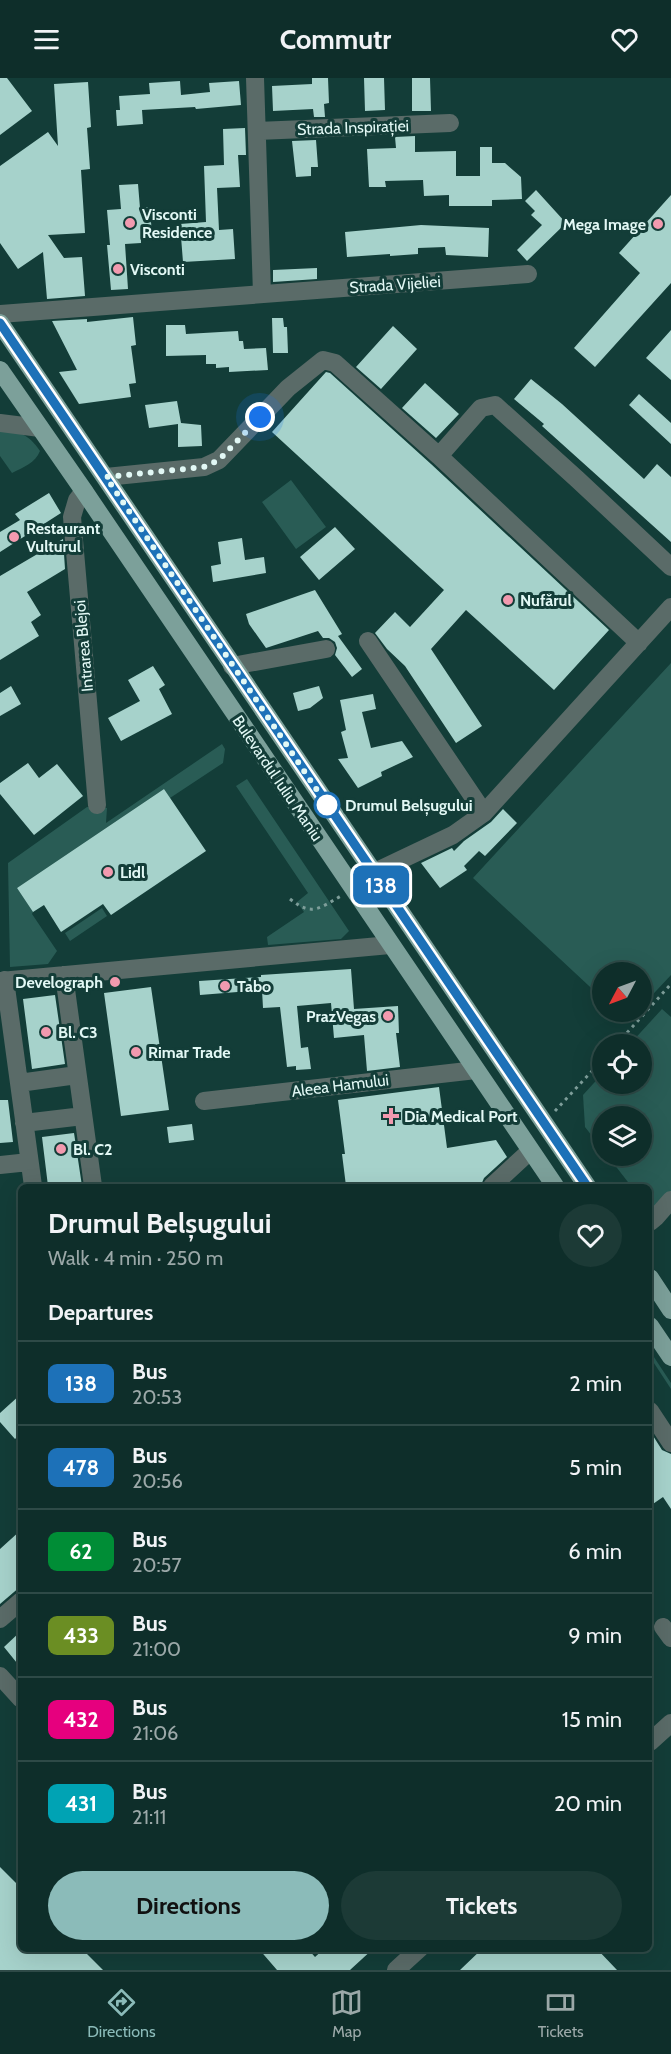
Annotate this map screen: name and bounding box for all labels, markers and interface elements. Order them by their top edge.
icon: menu [30,23,63,56]
text: Commutr [280,23,391,56]
icon: heart [608,23,641,56]
street label: Strada Inspirației [297,116,409,140]
place label: Visconti Residence [142,205,212,242]
place label: Mega Image [563,215,646,234]
marker: Visconti Residence [123,216,137,230]
marker: Mega Image [651,217,665,231]
place label: Visconti [130,260,185,279]
marker: Visconti [111,262,125,276]
street label: Strada Vijeliei [349,272,441,297]
your location [245,402,275,432]
place label: Restaurant Vulturul [26,519,101,556]
marker: Restaurant Vulturul [7,530,21,544]
place label: Nufărul [520,591,572,610]
marker: Nufărul [501,593,515,607]
street label: Intrarea Blejoi [70,599,97,693]
street label: Bulevardul Iuliu Maniu [229,712,327,845]
marker: Drumul Belșugului [314,792,340,818]
place label: Drumul Belșugului [345,796,473,816]
place label: Lidl [120,863,145,882]
marker: Lidl [101,865,115,879]
line badge: 138 [346,866,416,904]
text: 138 [365,873,397,898]
north arrow [592,962,652,1022]
map controls [592,962,652,1166]
place label: Develograph [15,973,103,992]
marker: Develograph [108,975,122,989]
place label: Tabo [237,977,271,996]
marker: Tabo [218,979,232,993]
place label: PrazVegas [306,1007,376,1026]
marker: PrazVegas [381,1009,395,1023]
place label: Bl. C3 [58,1023,98,1042]
marker: Bl. C3 [39,1025,53,1039]
button: locate [592,1034,652,1094]
place label: Rimar Trade [148,1043,231,1062]
marker: Rimar Trade [129,1045,143,1059]
street label: Aleea Hamului [290,1070,390,1101]
button: layers [592,1106,652,1166]
marker: Dia Medical Port [382,1107,400,1125]
place label: Dia Medical Port [404,1107,518,1126]
place label: Bl. C2 [73,1140,113,1159]
marker: Bl. C2 [54,1142,68,1156]
button: heart [559,1204,622,1267]
text: Drumul Belșugului [48,1206,271,1240]
text: Walk · 4 min · 250 m [48,1246,223,1270]
text: Departures [48,1299,153,1326]
text: Bus [132,1358,167,1385]
text: 2 min [569,1370,622,1397]
text: 138 [65,1371,97,1396]
text: 20:53 [132,1385,182,1409]
text: Bus [132,1442,167,1469]
text: 5 min [569,1454,622,1481]
text: 478 [63,1455,99,1480]
text: 20:56 [132,1469,183,1493]
text: Bus [132,1526,167,1553]
text: 6 min [568,1538,622,1565]
text: 62 [70,1539,92,1564]
text: 20:57 [132,1553,181,1577]
text: Bus [132,1610,167,1637]
text: 9 min [568,1622,622,1649]
text: 433 [63,1623,99,1648]
text: 21:00 [132,1637,181,1661]
text: Bus [132,1694,167,1721]
text: 15 min [562,1706,622,1733]
text: 432 [63,1707,99,1732]
text: 21:06 [132,1721,178,1745]
text: Bus [132,1778,167,1805]
text: 20 min [554,1790,622,1817]
text: 431 [65,1791,97,1816]
text: 21:11 [132,1805,166,1829]
button: Directions [48,1871,329,1940]
button: Tickets [341,1871,622,1940]
tab: Directions [87,1986,156,2041]
tab: Map [330,1986,363,2041]
tab: Tickets [538,1986,584,2041]

